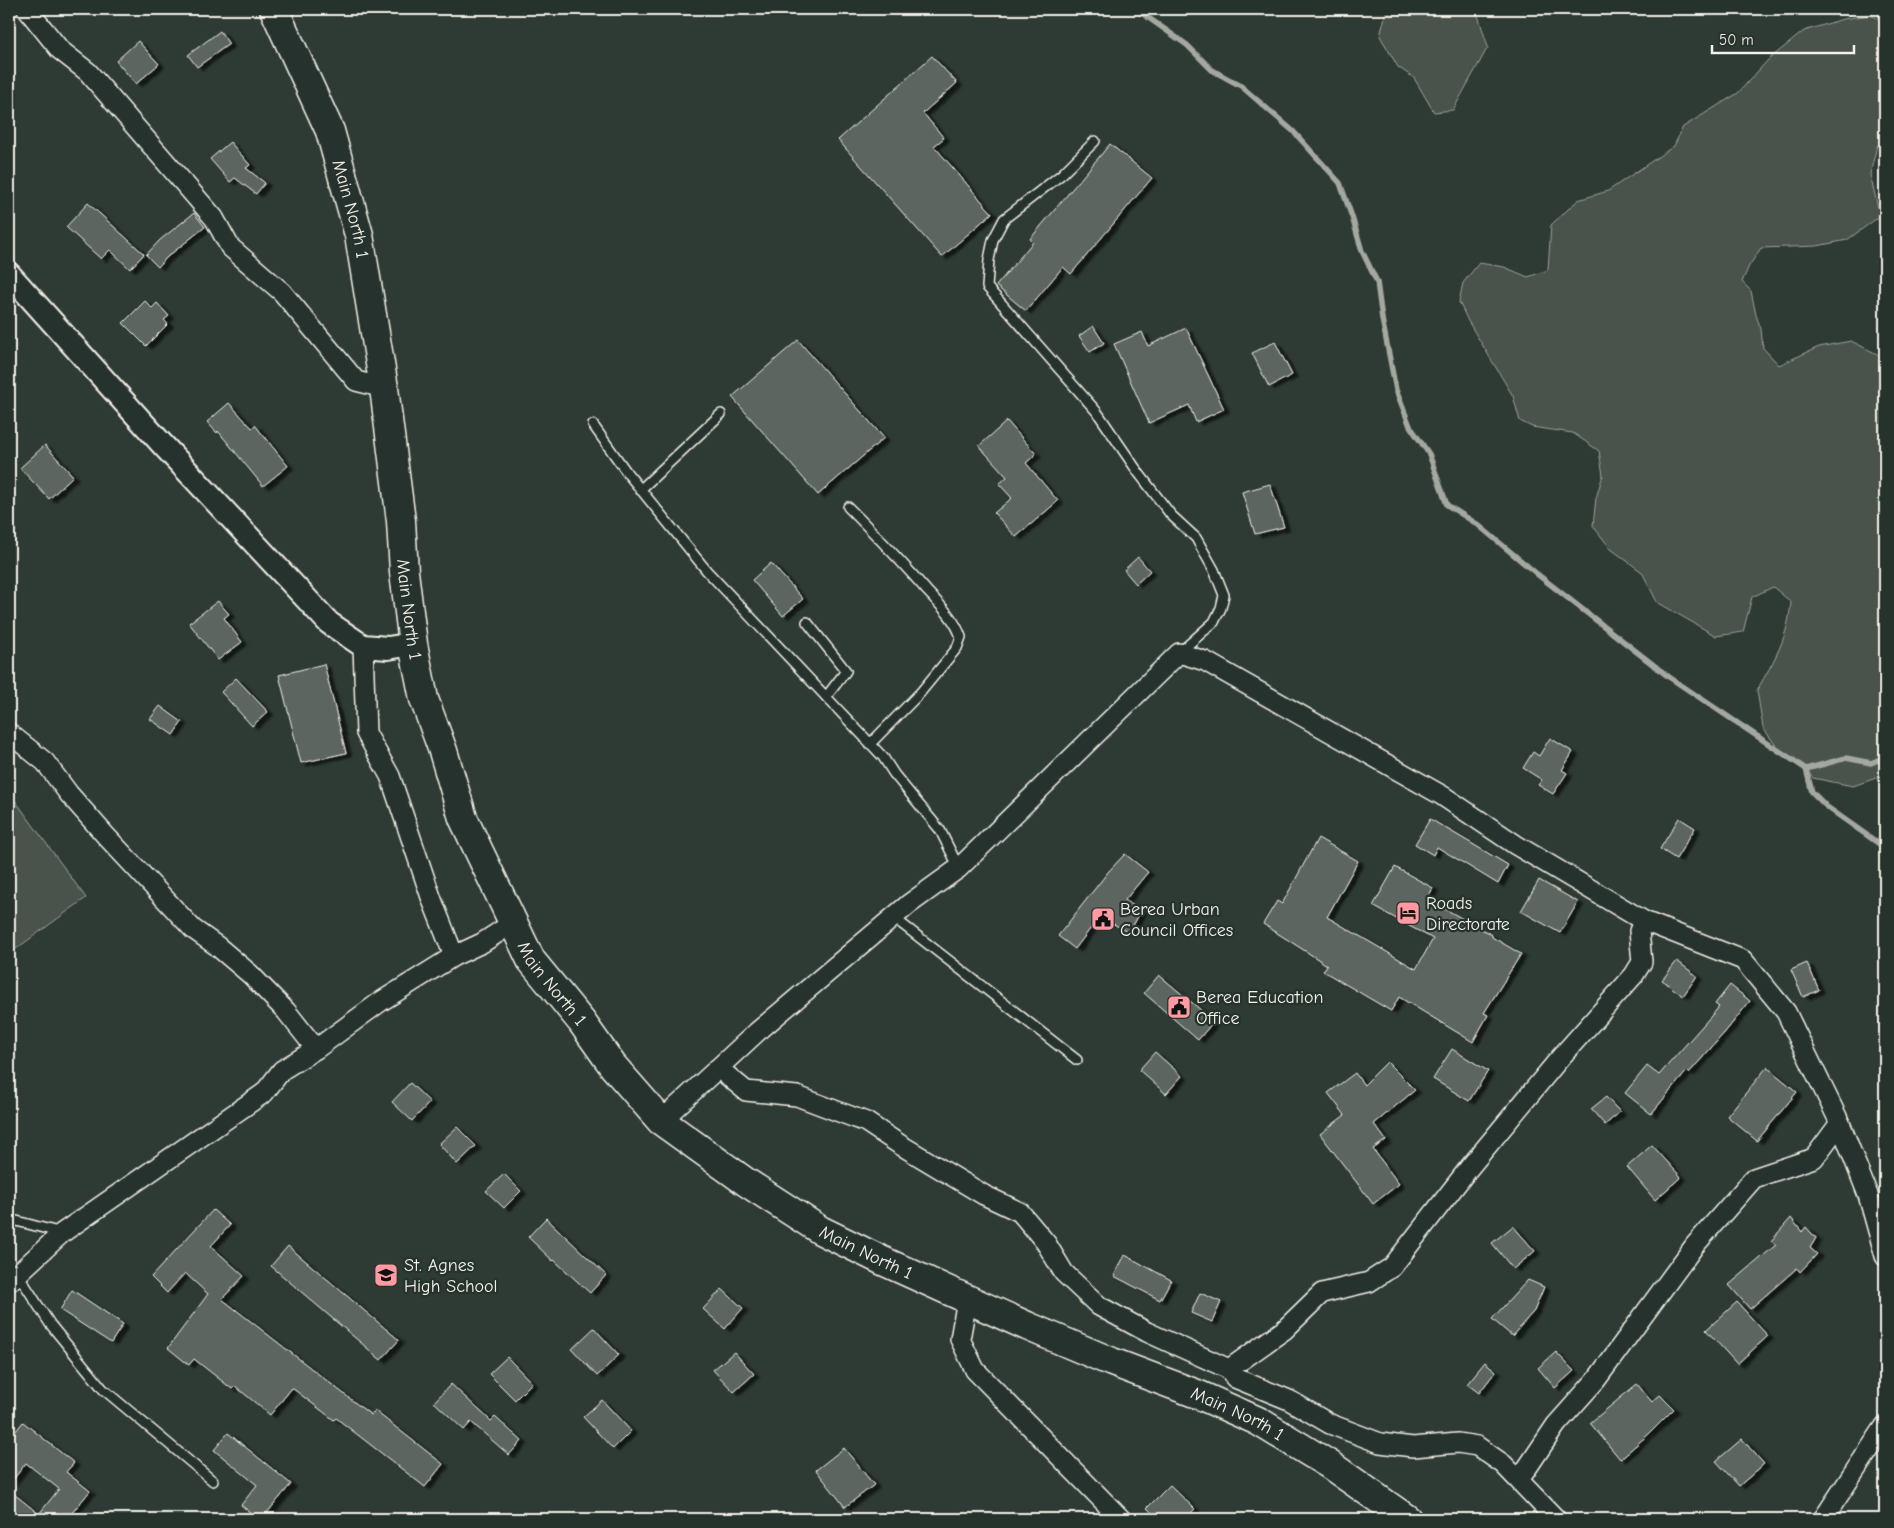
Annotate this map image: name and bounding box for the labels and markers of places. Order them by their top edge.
place label: Roads Directorate [1426,893,1510,935]
place label: Berea Urban Council Offices [1120,899,1233,941]
hotel icon: Roads Directorate [1395,900,1421,926]
public building icon: Berea Urban Council Offices [1090,906,1116,932]
place label: Berea Education Office [1196,987,1324,1029]
public building icon: Berea Education Office [1166,994,1192,1020]
place label: St. Agnes High School [404,1255,498,1297]
school or university icon: St. Agnes High School [373,1262,399,1288]

